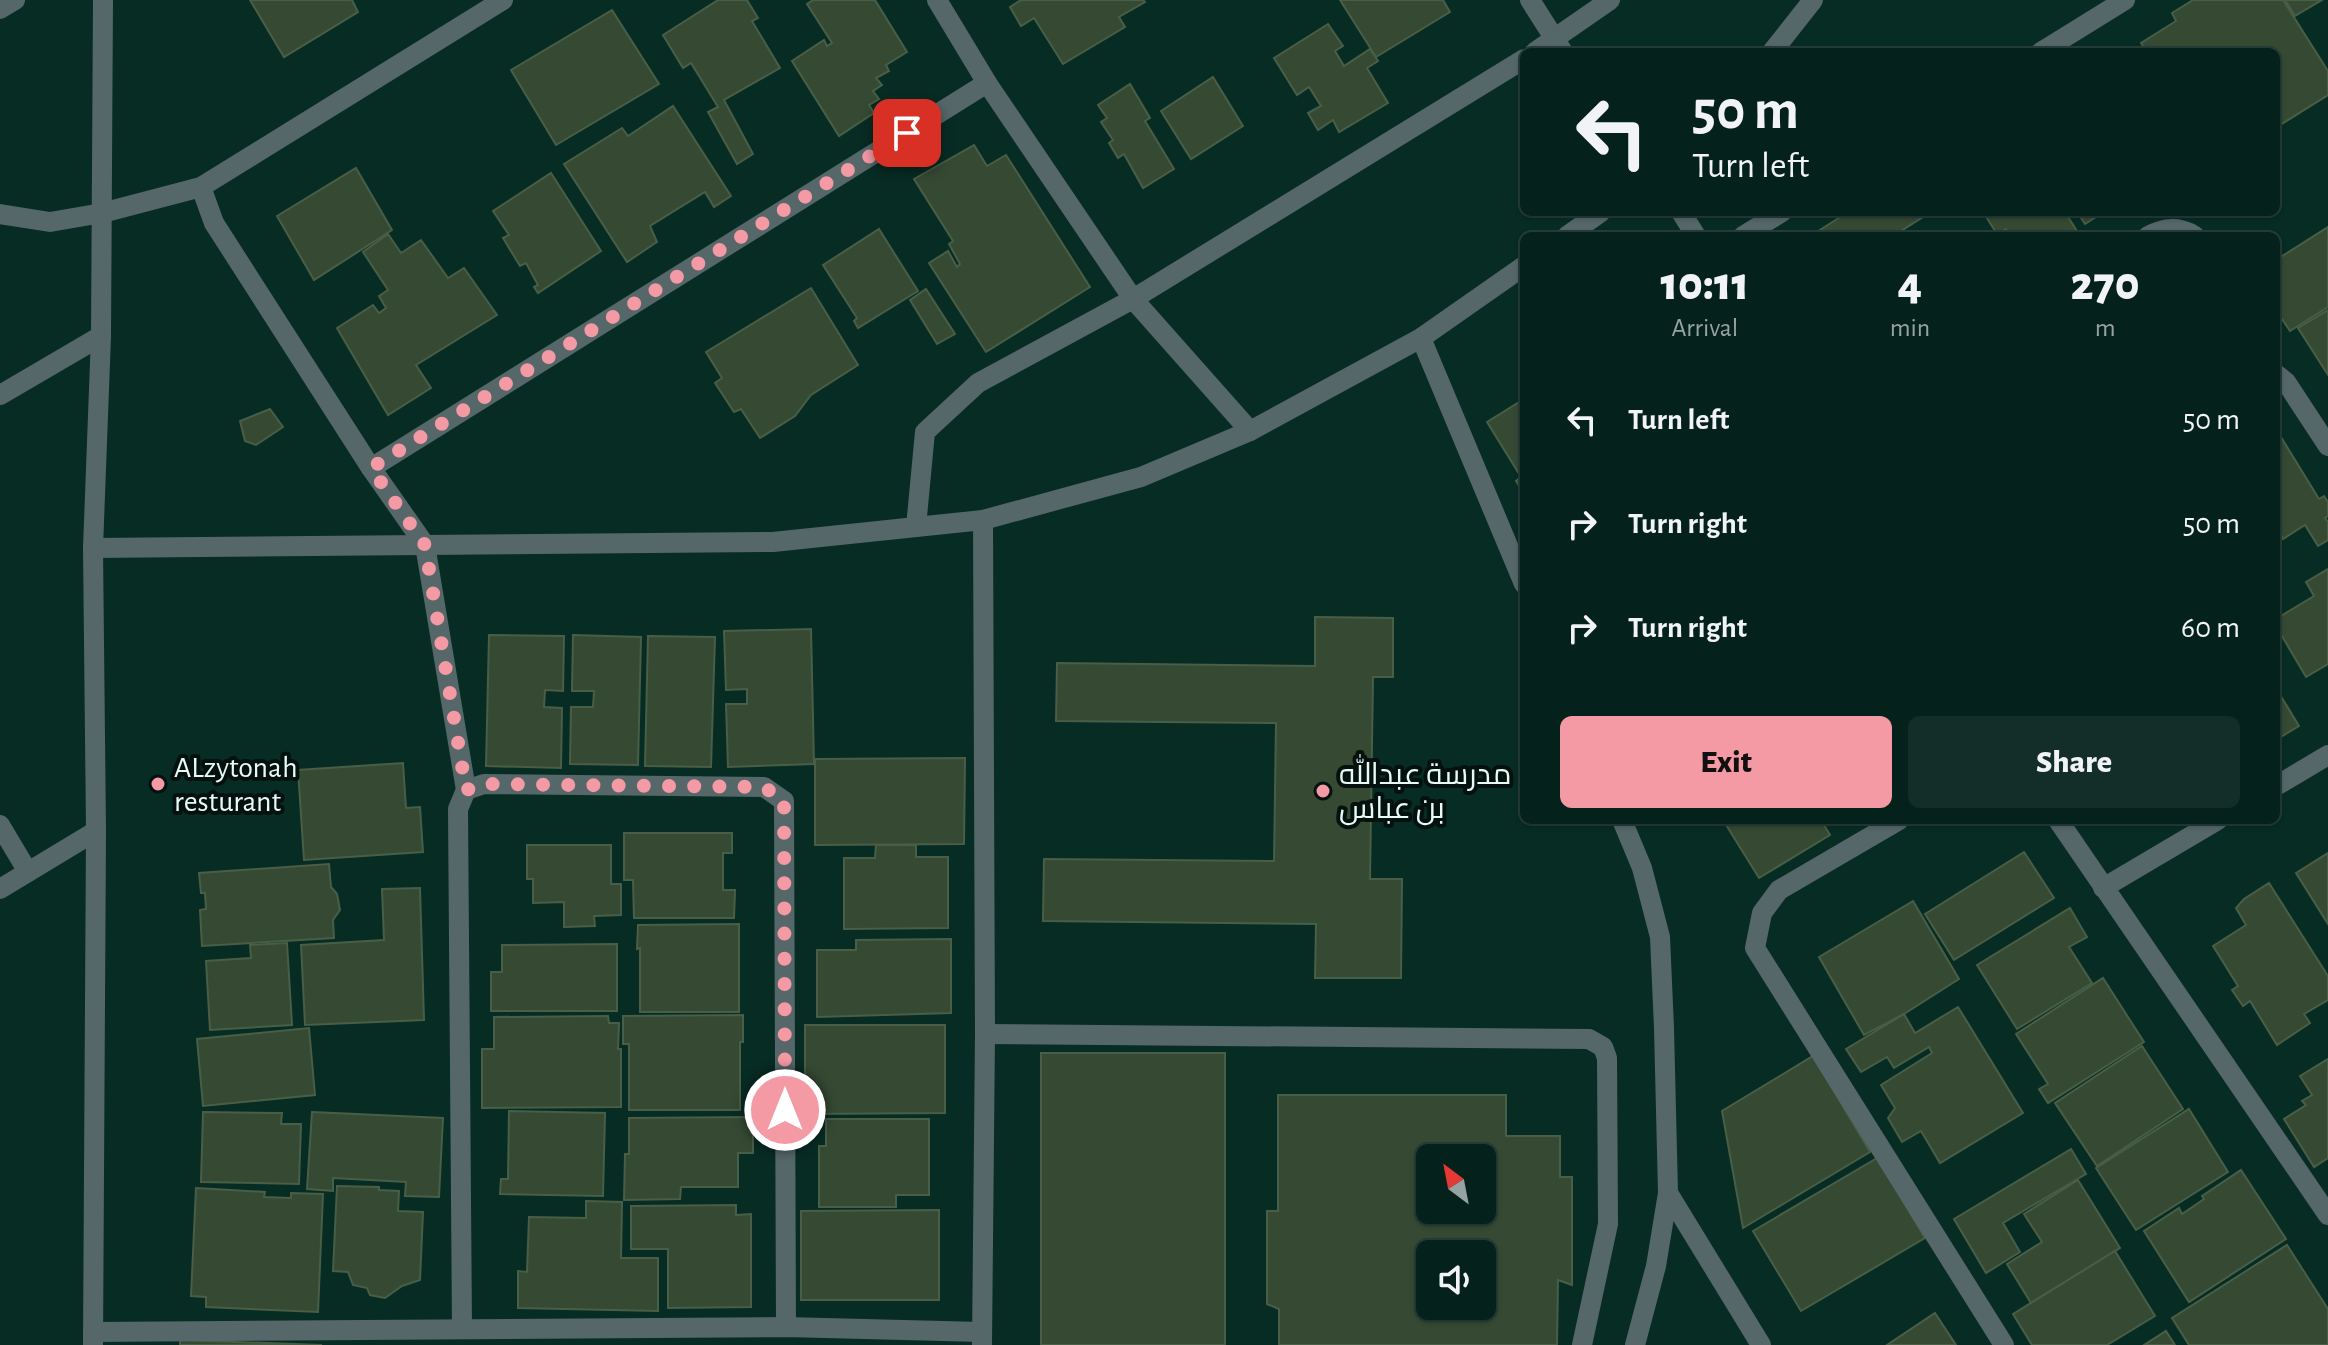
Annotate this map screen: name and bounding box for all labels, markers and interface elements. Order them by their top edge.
icon: left [1560,80,1664,184]
text: 50 m [1692,83,1799,139]
pin [873,99,941,167]
icon: arrive [885,111,929,155]
text: Turn left [1692,148,1809,184]
text: 10:11 [1660,261,1749,309]
text: 4 [1898,261,1922,309]
text: 270 [2071,261,2140,309]
text: Arrival [1671,315,1738,341]
text: min [1890,315,1930,341]
text: m [2095,315,2115,341]
icon: left [1560,398,1604,442]
text: Turn left [1628,405,1729,435]
text: 50 m [2183,405,2240,435]
icon: right [1560,502,1604,546]
text: Turn right [1628,509,1747,539]
text: 50 m [2183,509,2240,539]
icon: right [1560,606,1604,650]
text: Turn right [1628,613,1747,643]
text: 60 m [2181,613,2240,643]
button: Exit [1560,716,1892,808]
button: Share [1908,716,2240,808]
place label: ALzytonah resturant [174,753,298,817]
place label: مدرسة عبدالله بن عباس [1339,754,1512,826]
marker: ALzytonah resturant [149,775,167,793]
marker: مدرسة عبدالله بن عباس [1314,782,1332,800]
position arrow [743,1068,827,1152]
north arrow [1416,1144,1496,1224]
map controls [1416,1144,1496,1320]
button: sound [1416,1240,1496,1320]

